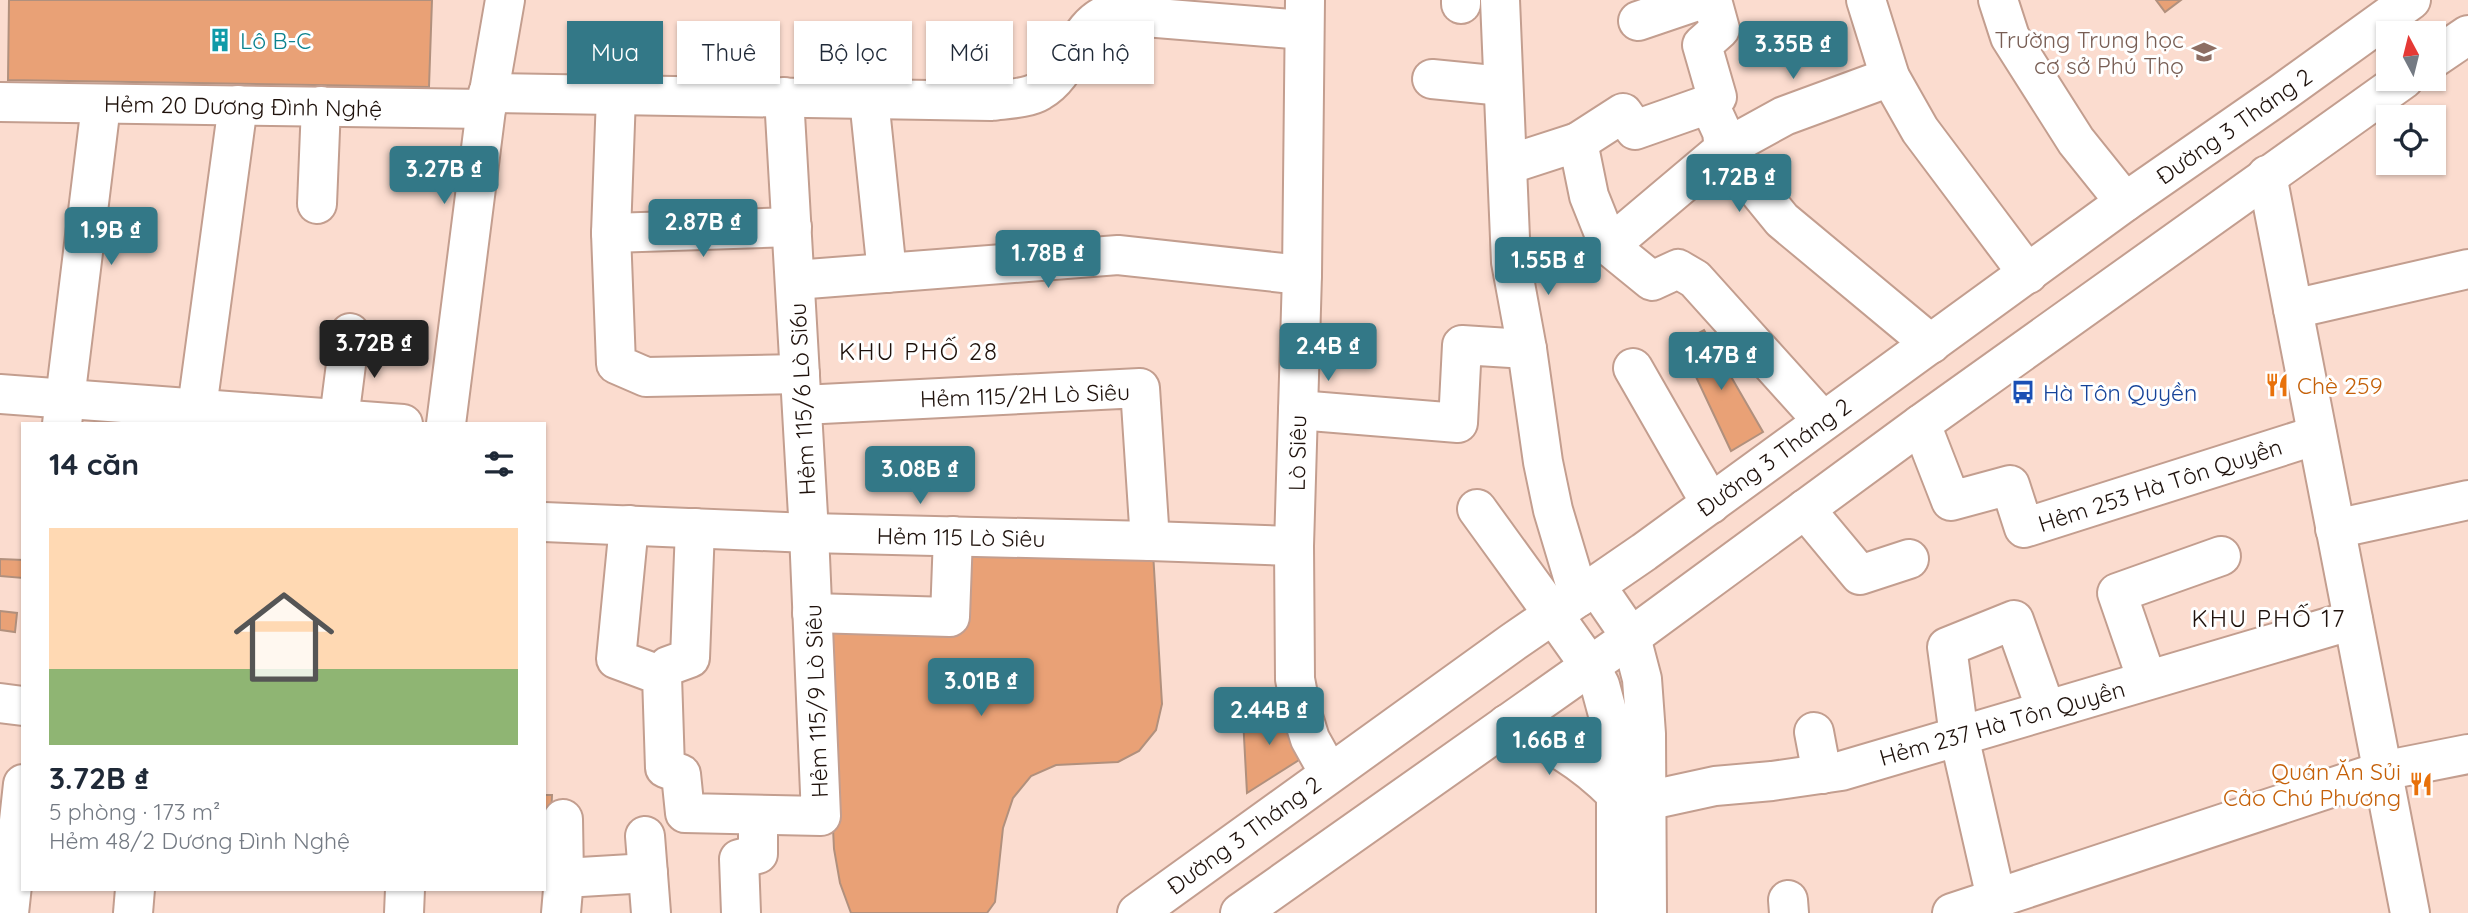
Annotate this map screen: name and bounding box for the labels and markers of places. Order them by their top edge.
pin: 3.35B ₫ [1728,22,1858,81]
place label: Trường Trung học cơ sở Phú Thọ [1994,25,2184,80]
building icon: Lô B-C [206,26,234,54]
place label: Lô B-C [240,26,311,55]
school or university icon: Trường Trung học cơ sở Phú Thọ [2190,38,2218,66]
pin: 3.27B ₫ [379,146,509,206]
pin: 1.72B ₫ [1674,154,1804,214]
pin: 2.87B ₫ [638,200,768,259]
pin: 1.9B ₫ [54,208,168,267]
pin: 1.78B ₫ [983,230,1113,290]
pin: 1.55B ₫ [1483,238,1613,297]
pin: 3.72B ₫ [309,320,439,380]
pin: 2.4B ₫ [1271,324,1385,383]
pin: 1.47B ₫ [1656,332,1786,392]
restaurant icon: Chè 259 [2263,371,2291,399]
place label: Chè 259 [2297,371,2382,400]
bus stop icon: Hà Tôn Quyền [2009,378,2037,406]
place label: Hà Tôn Quyền [2043,378,2197,407]
pin: 3.08B ₫ [855,447,985,506]
pin: 3.01B ₫ [916,658,1046,718]
pin: 2.44B ₫ [1204,688,1334,747]
pin: 1.66B ₫ [1484,718,1614,777]
place label: Quán Ăn Sủi Cảo Chú Phương [2223,757,2401,812]
restaurant icon: Quán Ăn Sủi Cảo Chú Phương [2407,770,2435,798]

